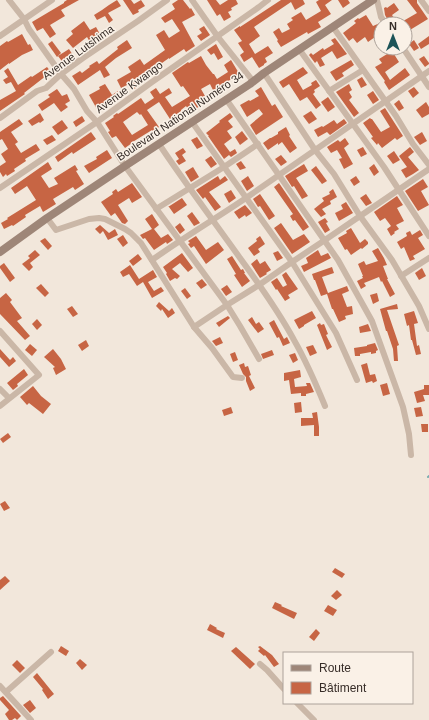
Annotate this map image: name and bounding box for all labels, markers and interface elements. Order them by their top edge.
north arrow [373,16,413,56]
text: N [389,20,397,32]
street label: Avenue Lutshima [40,22,117,82]
street label: Avenue Kwango [93,59,165,115]
street label: Boulevard National Numéro 34 [114,69,246,163]
legend [283,652,413,704]
text: Route [319,661,351,675]
text: Bâtiment [319,681,367,695]

